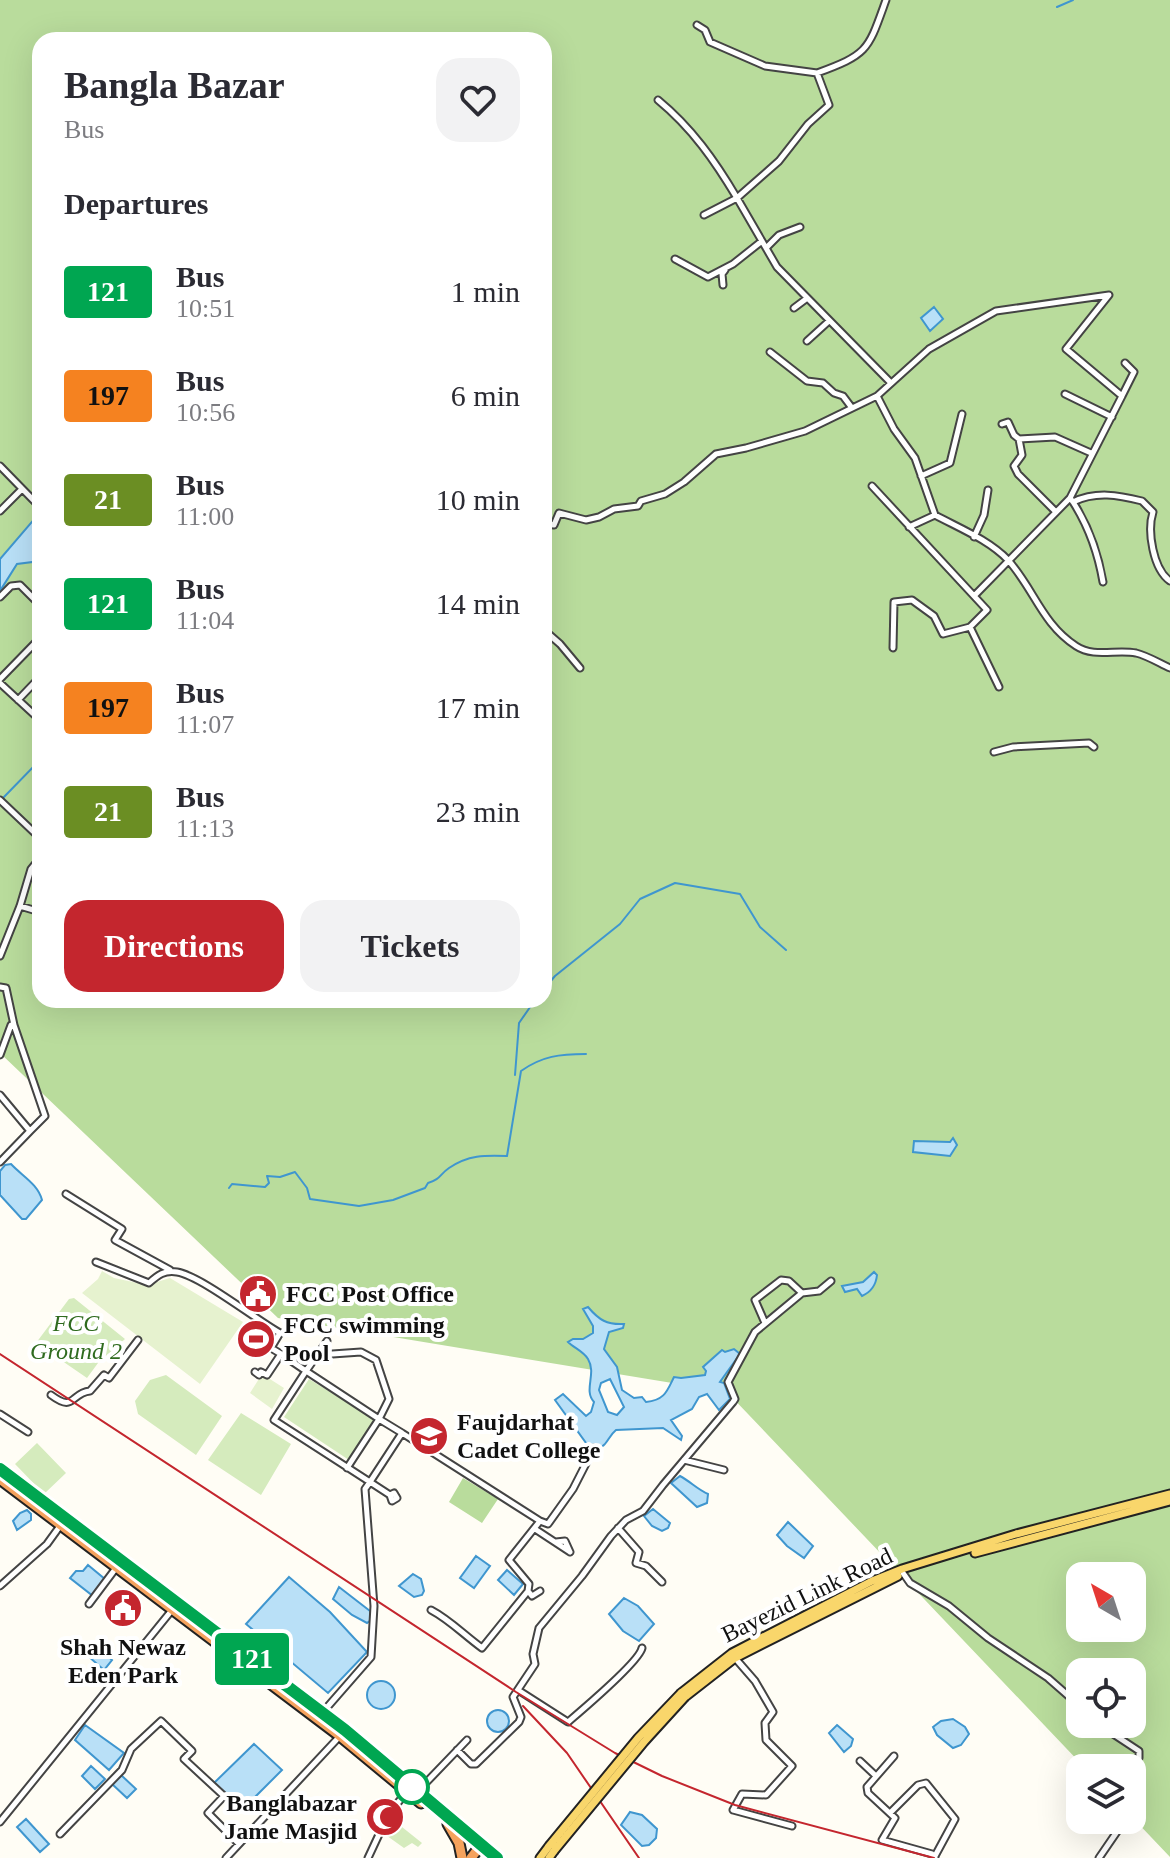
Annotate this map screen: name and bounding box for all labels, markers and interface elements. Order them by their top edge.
button: heart [436,58,520,142]
text: Bangla Bazar [64,64,285,106]
text: Bus [64,115,104,144]
text: Departures [64,187,208,220]
text: Bus [176,260,224,293]
text: 1 min [451,275,520,308]
text: 121 [87,276,129,307]
text: 10:51 [176,294,235,323]
text: Bus [176,364,224,397]
text: 6 min [451,379,520,412]
text: 197 [87,380,129,411]
text: 10:56 [176,398,235,427]
text: Bus [176,468,224,501]
text: 10 min [436,483,520,516]
text: 21 [94,484,122,515]
text: 11:00 [176,502,234,531]
text: Bus [176,572,224,605]
text: 14 min [436,587,520,620]
text: 121 [87,588,129,619]
text: 11:04 [176,606,234,635]
text: Bus [176,676,224,709]
text: 17 min [436,691,520,724]
text: 197 [87,692,129,723]
text: 11:07 [176,710,234,739]
text: Bus [176,780,224,813]
text: 23 min [436,795,520,828]
text: 21 [94,796,122,827]
text: 11:13 [176,814,234,843]
button: Directions [64,900,284,992]
button: Tickets [300,900,520,992]
public building icon: FCC Post Office [237,1273,279,1315]
place label: FCC Post Office [286,1281,454,1307]
park label: FCC Ground 2 [30,1310,122,1364]
place label: FCC swimming Pool [284,1312,445,1366]
sports icon: FCC swimming Pool [235,1318,277,1360]
place label: Faujdarhat Cadet College [457,1409,601,1463]
school or university icon: Faujdarhat Cadet College [408,1415,450,1457]
street label: Bayezid Link Road [717,1542,897,1648]
north arrow [1066,1562,1146,1642]
map controls [1066,1562,1146,1834]
public building icon: Shah Newaz Eden Park [102,1587,144,1629]
line badge: 121 [206,1633,298,1685]
place label: Shah Newaz Eden Park [60,1634,186,1688]
text: 121 [231,1643,273,1674]
button: locate [1066,1658,1146,1738]
button: layers [1066,1754,1146,1834]
unlabelled marker [395,1770,429,1804]
place label: Banglabazar Jame Masjid [224,1790,358,1844]
mosque icon: Banglabazar Jame Masjid [364,1796,406,1838]

